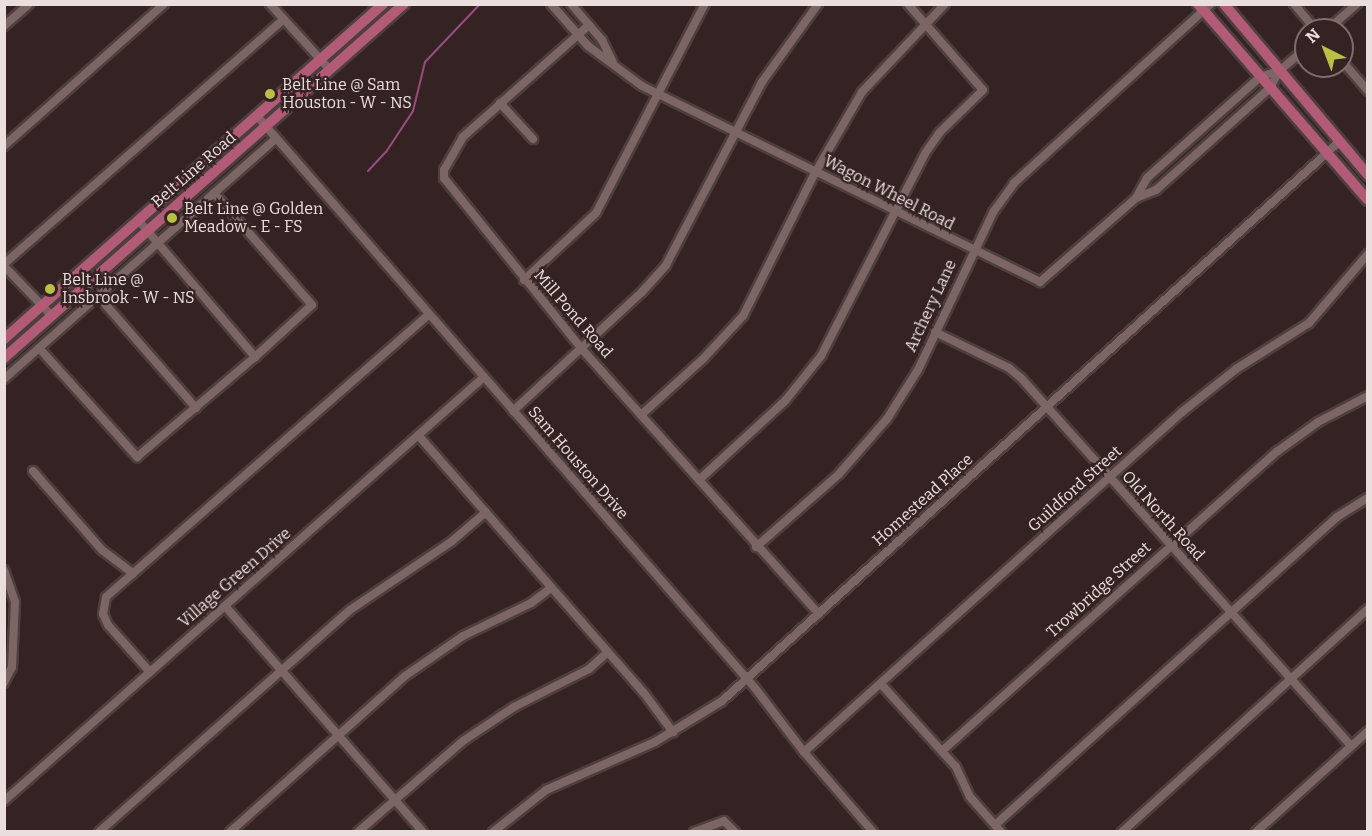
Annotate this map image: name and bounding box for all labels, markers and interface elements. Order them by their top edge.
north arrow [1294,18,1354,78]
text: N [1302,25,1324,47]
place label: Belt Line @ Sam Houston - W - NS [282,75,412,113]
marker: Belt Line @ Sam Houston - W - NS [263,87,277,101]
street label: Belt Line Road [148,128,240,212]
street label: Wagon Wheel Road [820,152,958,234]
place label: Belt Line @ Golden Meadow - E - FS [184,199,323,237]
marker: Belt Line @ Golden Meadow - E - FS [165,211,179,225]
street label: Archery Lane [901,257,961,355]
street label: Mill Pond Road [530,266,616,362]
place label: Belt Line @ Insbrook - W - NS [62,270,195,308]
marker: Belt Line @ Insbrook - W - NS [43,282,57,296]
street label: Sam Houston Drive [524,403,632,523]
street label: Guildford Street [1024,442,1126,536]
street label: Homestead Place [869,450,977,550]
street label: Old North Road [1118,467,1208,565]
street label: Village Green Drive [175,524,295,632]
street label: Trowbridge Street [1043,538,1155,642]

